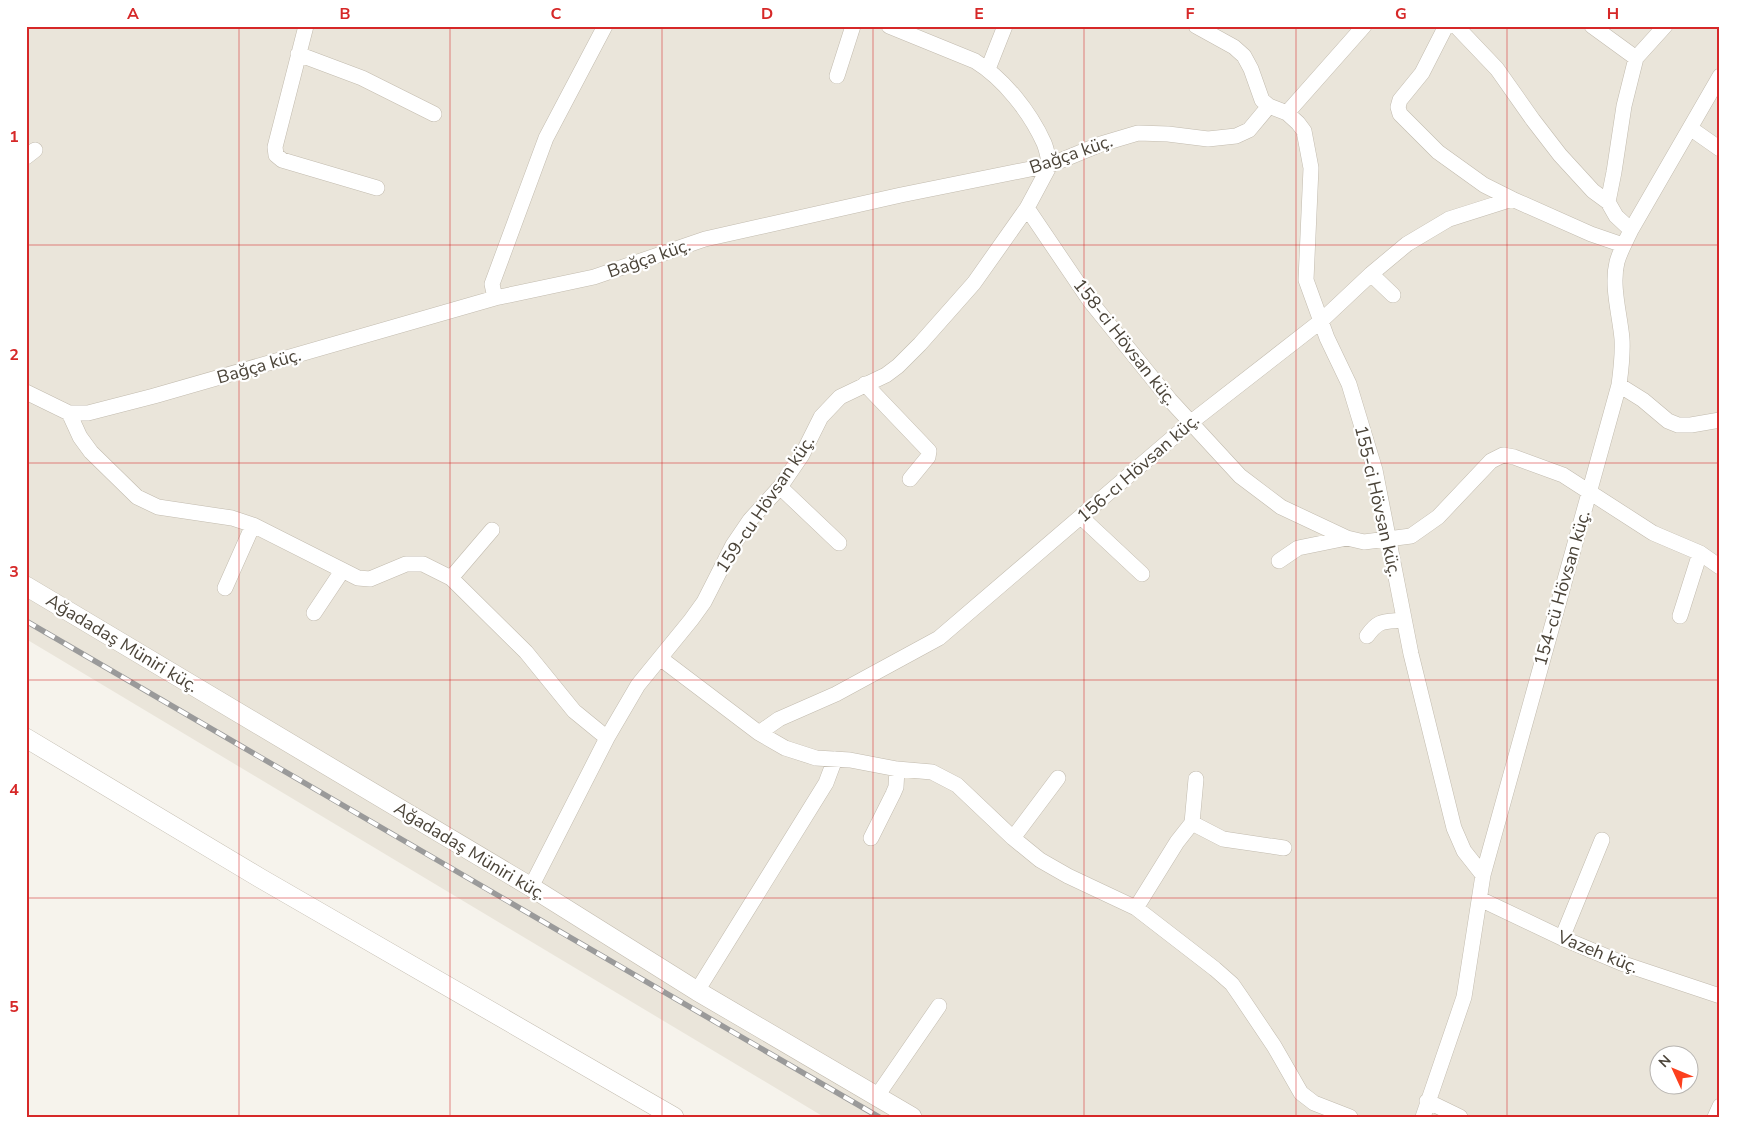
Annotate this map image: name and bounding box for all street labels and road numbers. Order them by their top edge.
street label: Bağça küç. [1026,129,1116,179]
street label: Bağça küç. [604,233,694,283]
street label: 158-ci Hövsan küç. [1068,274,1182,410]
street label: Bağça küç. [214,343,304,389]
street label: 156-cı Hövsan küç. [1072,408,1204,528]
street label: 155-ci Hövsan küç. [1349,423,1407,579]
street label: 159-cu Hövsan küç. [710,431,820,577]
street label: 154-cü Hövsan küç. [1528,507,1596,669]
street label: Ağadadaş Müniri küç. [42,588,202,698]
street label: Ağadadaş Müniri küç. [390,796,550,906]
street label: Vazeh küç. [1553,925,1642,979]

